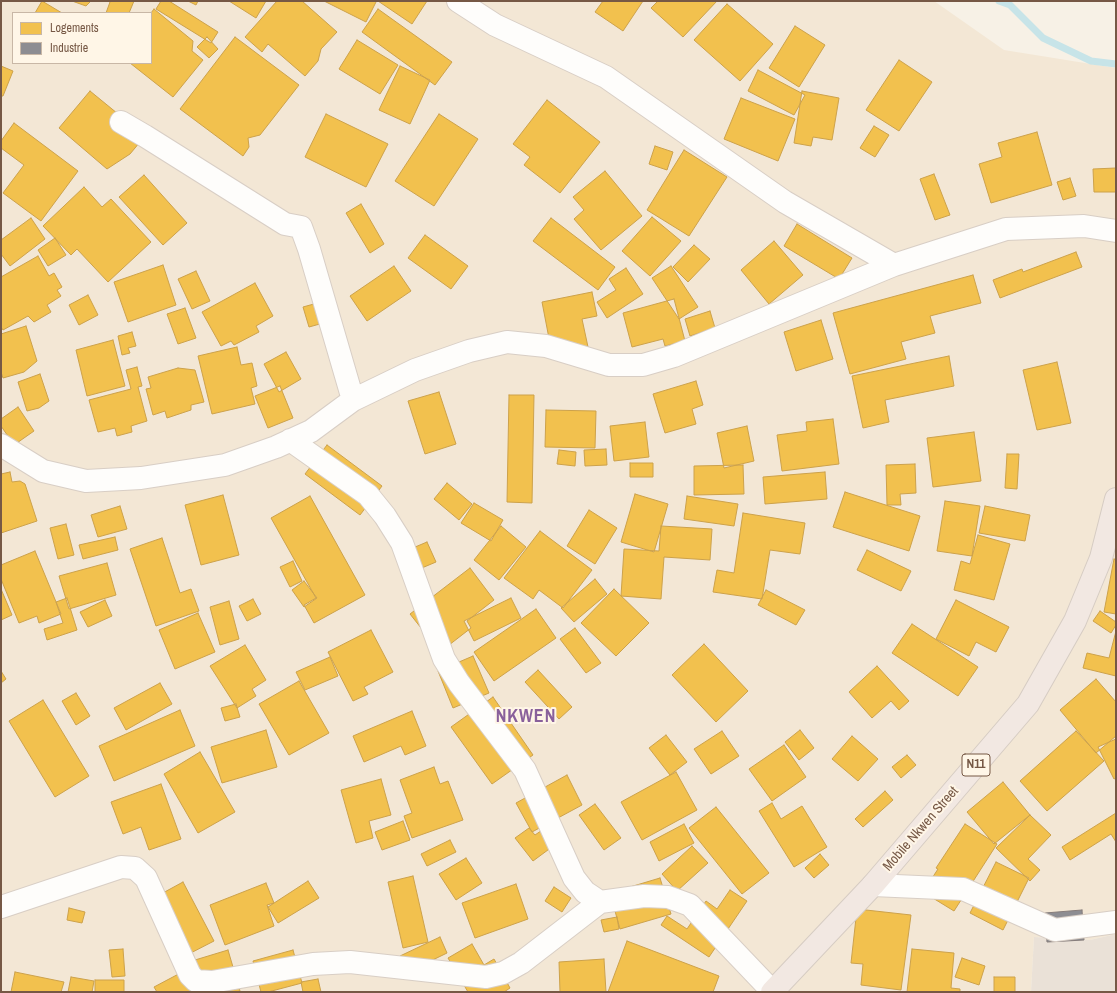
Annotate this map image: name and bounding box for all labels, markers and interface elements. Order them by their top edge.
legend [12,12,152,64]
text: Logements [50,20,99,36]
text: Industrie [50,40,88,56]
district label: NKWEN [496,706,556,728]
road number: N11 [962,754,990,776]
street label: Mobile Nkwen Street [880,783,962,875]

